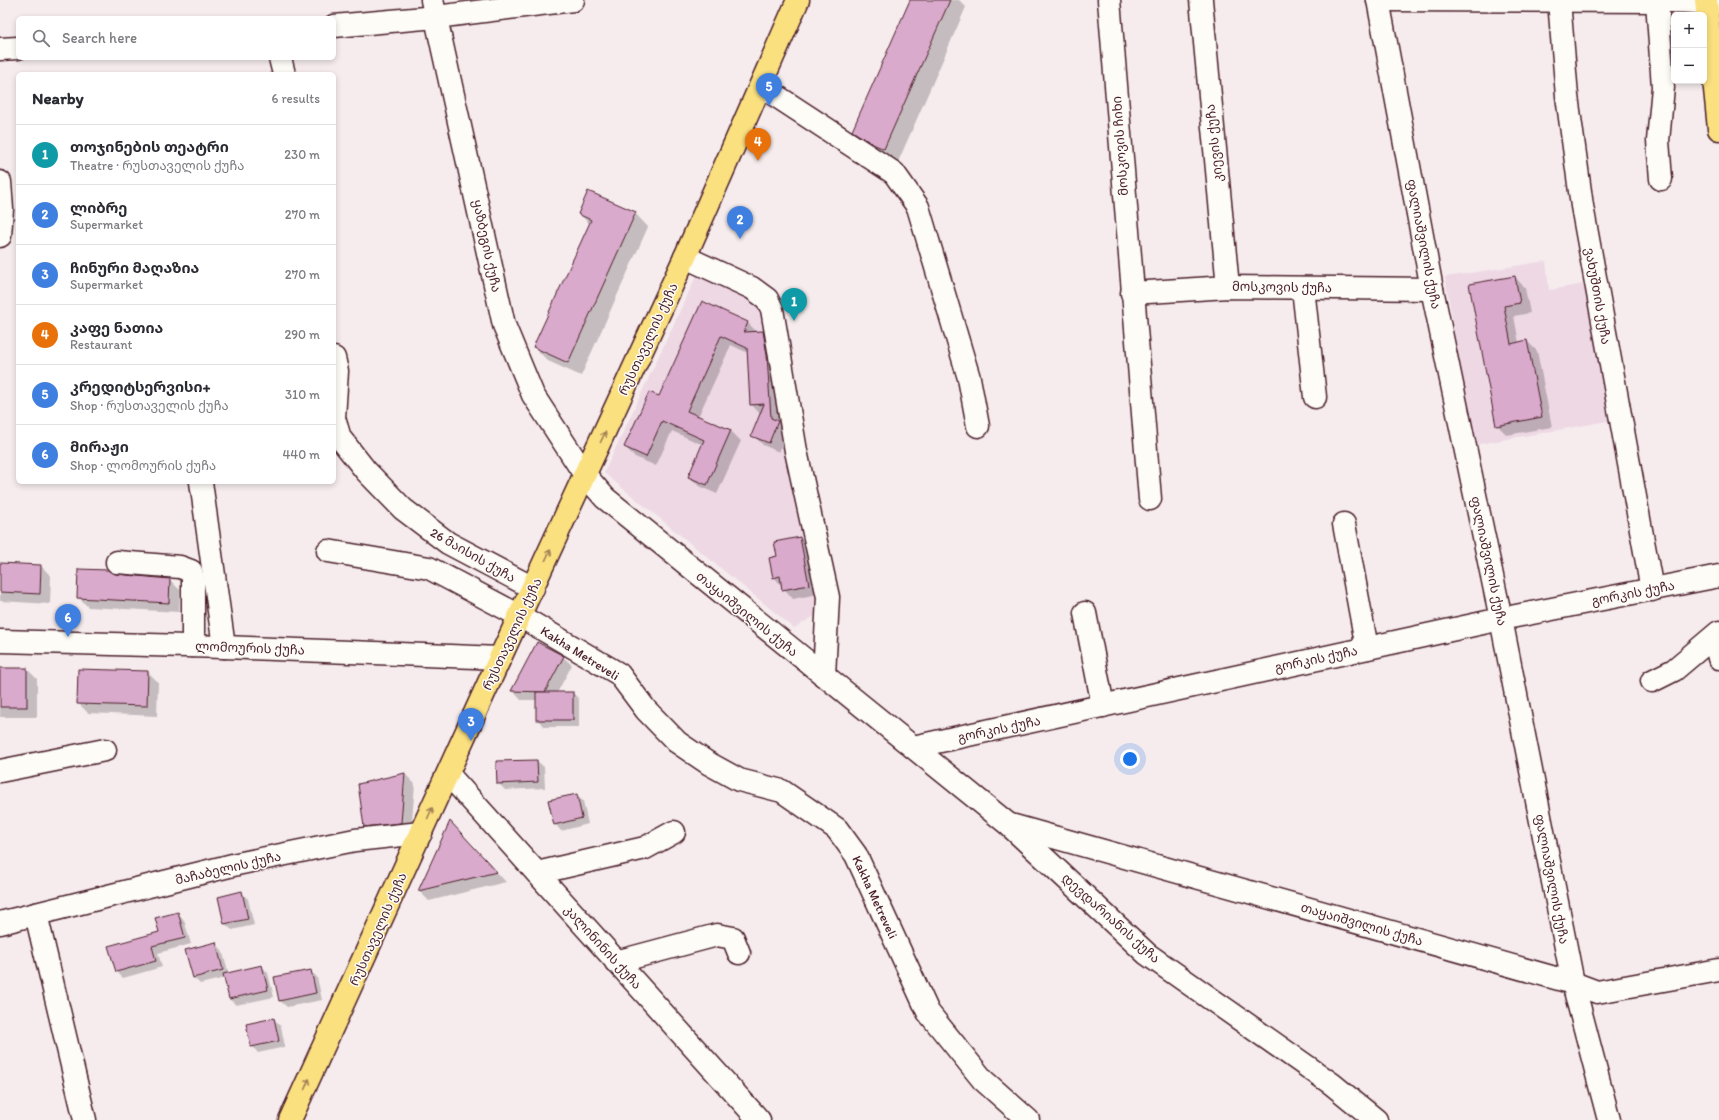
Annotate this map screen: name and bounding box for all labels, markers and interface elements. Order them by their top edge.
map controls [1671,12,1707,84]
button: + [1671,12,1707,48]
search box [16,16,336,60]
icon: search [30,27,52,49]
text: Search here [62,29,137,47]
button: − [1671,48,1707,84]
pin: 5 [756,73,782,106]
text: Nearby [32,88,84,108]
text: 6 results [272,91,320,106]
street label: მოსკოვის ჩიხი [1109,96,1131,196]
street label: კიევის ქუჩა [1202,103,1226,183]
pin: 4 [745,128,771,161]
text: თოჯინების თეატრი [70,138,229,156]
text: 1 [42,147,48,162]
text: 230 m [284,147,320,162]
text: Theatre · რუსთაველის ქუჩა [70,158,244,173]
street label: ფალიაშვილის ქუჩა [1403,178,1444,310]
street label: ყაზბეგის ქუჩა [470,198,504,294]
text: ლიბრე [70,199,127,217]
pin: 2 [727,206,753,239]
text: 2 [42,207,48,222]
text: 270 m [285,207,320,222]
text: Supermarket [70,217,143,232]
street label: ვახუშთის ქუჩა [1582,246,1614,346]
text: ჩინური მაღაზია [70,259,199,277]
text: 3 [41,267,49,282]
text: 270 m [285,267,320,282]
text: Supermarket [70,277,143,292]
street label: მოსკოვის ქუჩა [1232,279,1332,295]
street label: რუსთაველის ქუჩა [615,280,682,398]
pin: 1 [781,288,807,321]
text: კაფე ნათია [70,319,163,337]
text: 4 [41,327,49,342]
text: 290 m [284,327,320,342]
text: Restaurant [70,337,132,352]
text: კრედიტსერვისი+ [70,378,211,396]
text: 5 [42,387,48,402]
text: 310 m [285,387,320,402]
text: Shop · რუსთაველის ქუჩა [70,398,229,413]
one-way arrow [600,431,607,443]
text: მირაჟი [70,438,129,456]
text: 6 [42,447,48,462]
text: 440 m [283,447,320,462]
text: Shop · ლომოურის ქუჩა [70,458,216,473]
street label: ფალიაშვილის ქუჩა [1467,495,1510,627]
street label: 26 მაისის ქუჩა [428,525,518,585]
one-way arrow [545,549,552,561]
street label: თაყაიშვილის ქუჩა [693,568,801,660]
street label: რუსთაველის ქუჩა [479,575,546,693]
street label: გორკის ქუჩა [1590,578,1676,608]
pin: 6 [55,604,81,637]
street label: Kakha Metreveli [538,623,622,683]
street label: ლომოურის ქუჩა [195,639,305,658]
street label: გორკის ქუჩა [1273,643,1359,675]
pin: 3 [458,708,484,741]
street label: გორკის ქუჩა [956,713,1042,745]
your location [1120,749,1140,769]
one-way arrow [427,808,434,820]
street label: ფალიაშვილის ქუჩა [1531,813,1572,945]
street label: მაჩაბელის ქუჩა [174,849,283,888]
street label: Kakha Metreveli [849,853,901,941]
street label: რუსთაველის ქუჩა [346,870,411,988]
street label: დევდარიანის ქუჩა [1058,870,1163,967]
street label: თაყაიშვილის ქუჩა [1299,899,1425,950]
street label: კალინინის ქუჩა [561,902,645,993]
one-way arrow [304,1079,311,1091]

